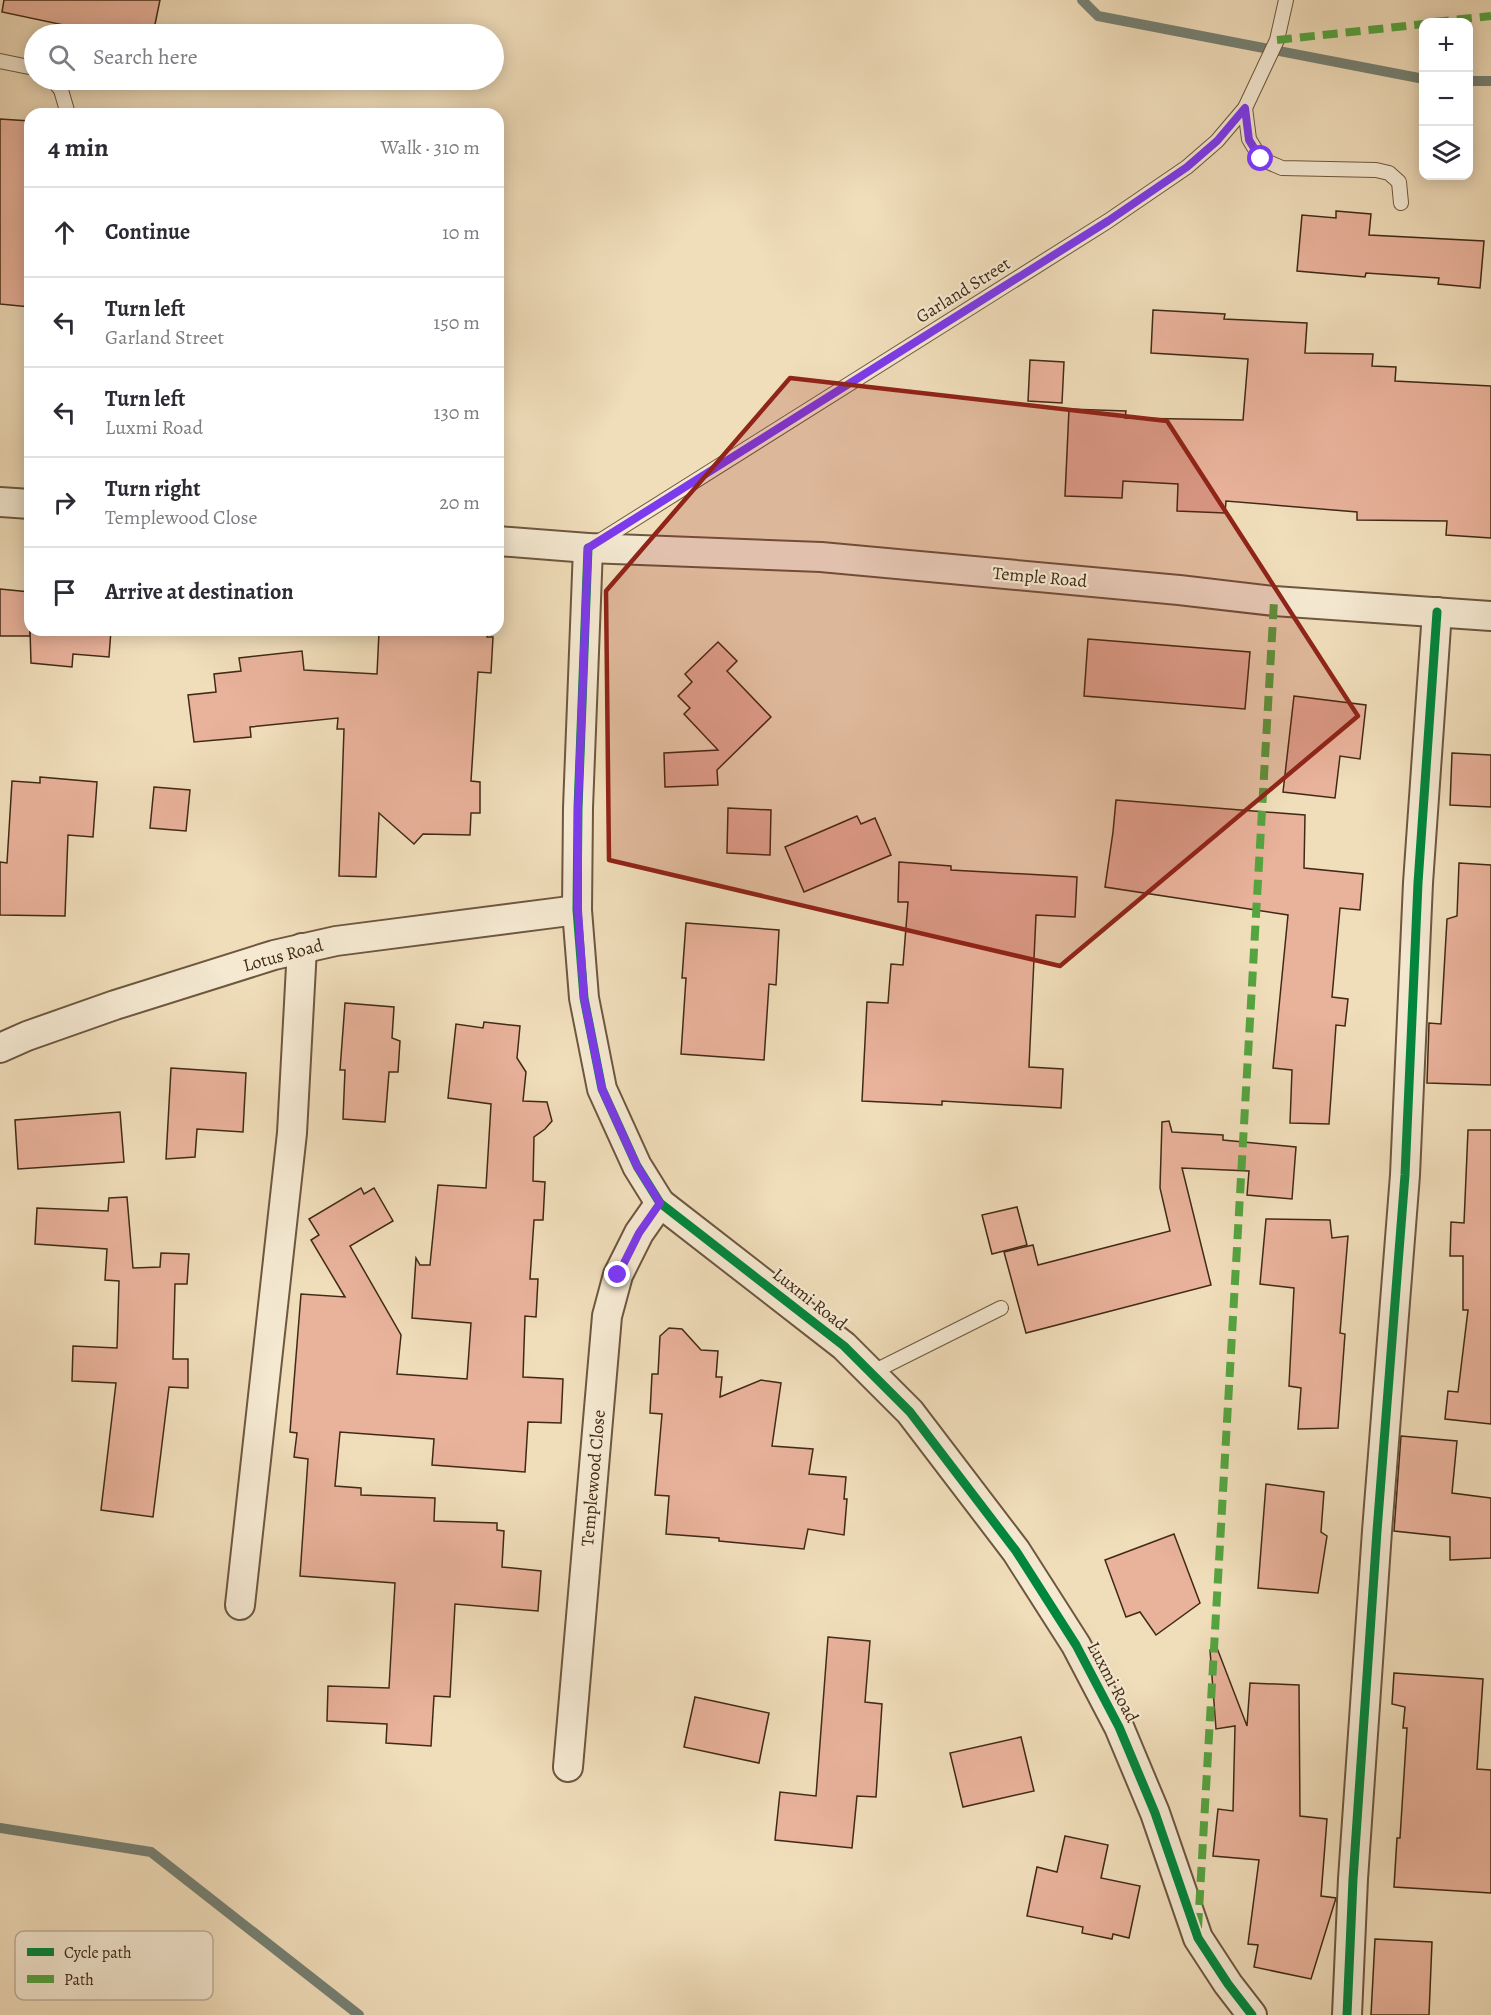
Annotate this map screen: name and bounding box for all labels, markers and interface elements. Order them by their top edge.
map controls [1419,18,1473,180]
button: + [1419,18,1473,72]
search box [24,24,504,90]
icon: search [45,41,78,74]
text: Search here [93,42,198,72]
button: − [1419,72,1473,126]
button: layers [1419,126,1473,180]
text: 4 min [48,130,109,165]
text: Walk · 310 m [381,134,480,161]
route start [1247,145,1273,171]
icon: ahead [48,216,81,249]
text: Continue [105,217,190,247]
text: 10 m [442,219,480,246]
street label: Garland Street [911,251,1015,329]
text: Turn left [105,294,185,324]
icon: left [48,306,81,339]
text: 150 m [433,309,480,336]
text: Garland Street [105,324,224,351]
text: Turn left [105,384,185,414]
icon: left [48,396,81,429]
text: 130 m [434,399,480,426]
text: Luxmi Road [105,414,203,441]
text: Turn right [105,474,201,504]
icon: right [48,486,81,519]
text: 20 m [439,489,480,516]
text: Templewood Close [105,504,257,531]
street label: Temple Road [992,561,1089,593]
icon: arrive [48,576,81,609]
text: Arrive at destination [105,577,294,607]
street label: Lotus Road [240,933,326,977]
route end [604,1261,630,1287]
street label: Luxmi Road [768,1262,853,1336]
street label: Templewood Close [575,1409,611,1547]
street label: Luxmi Road [1082,1637,1145,1727]
legend [15,1931,213,2000]
text: Cycle path [64,1942,132,1964]
text: Path [64,1969,94,1991]

